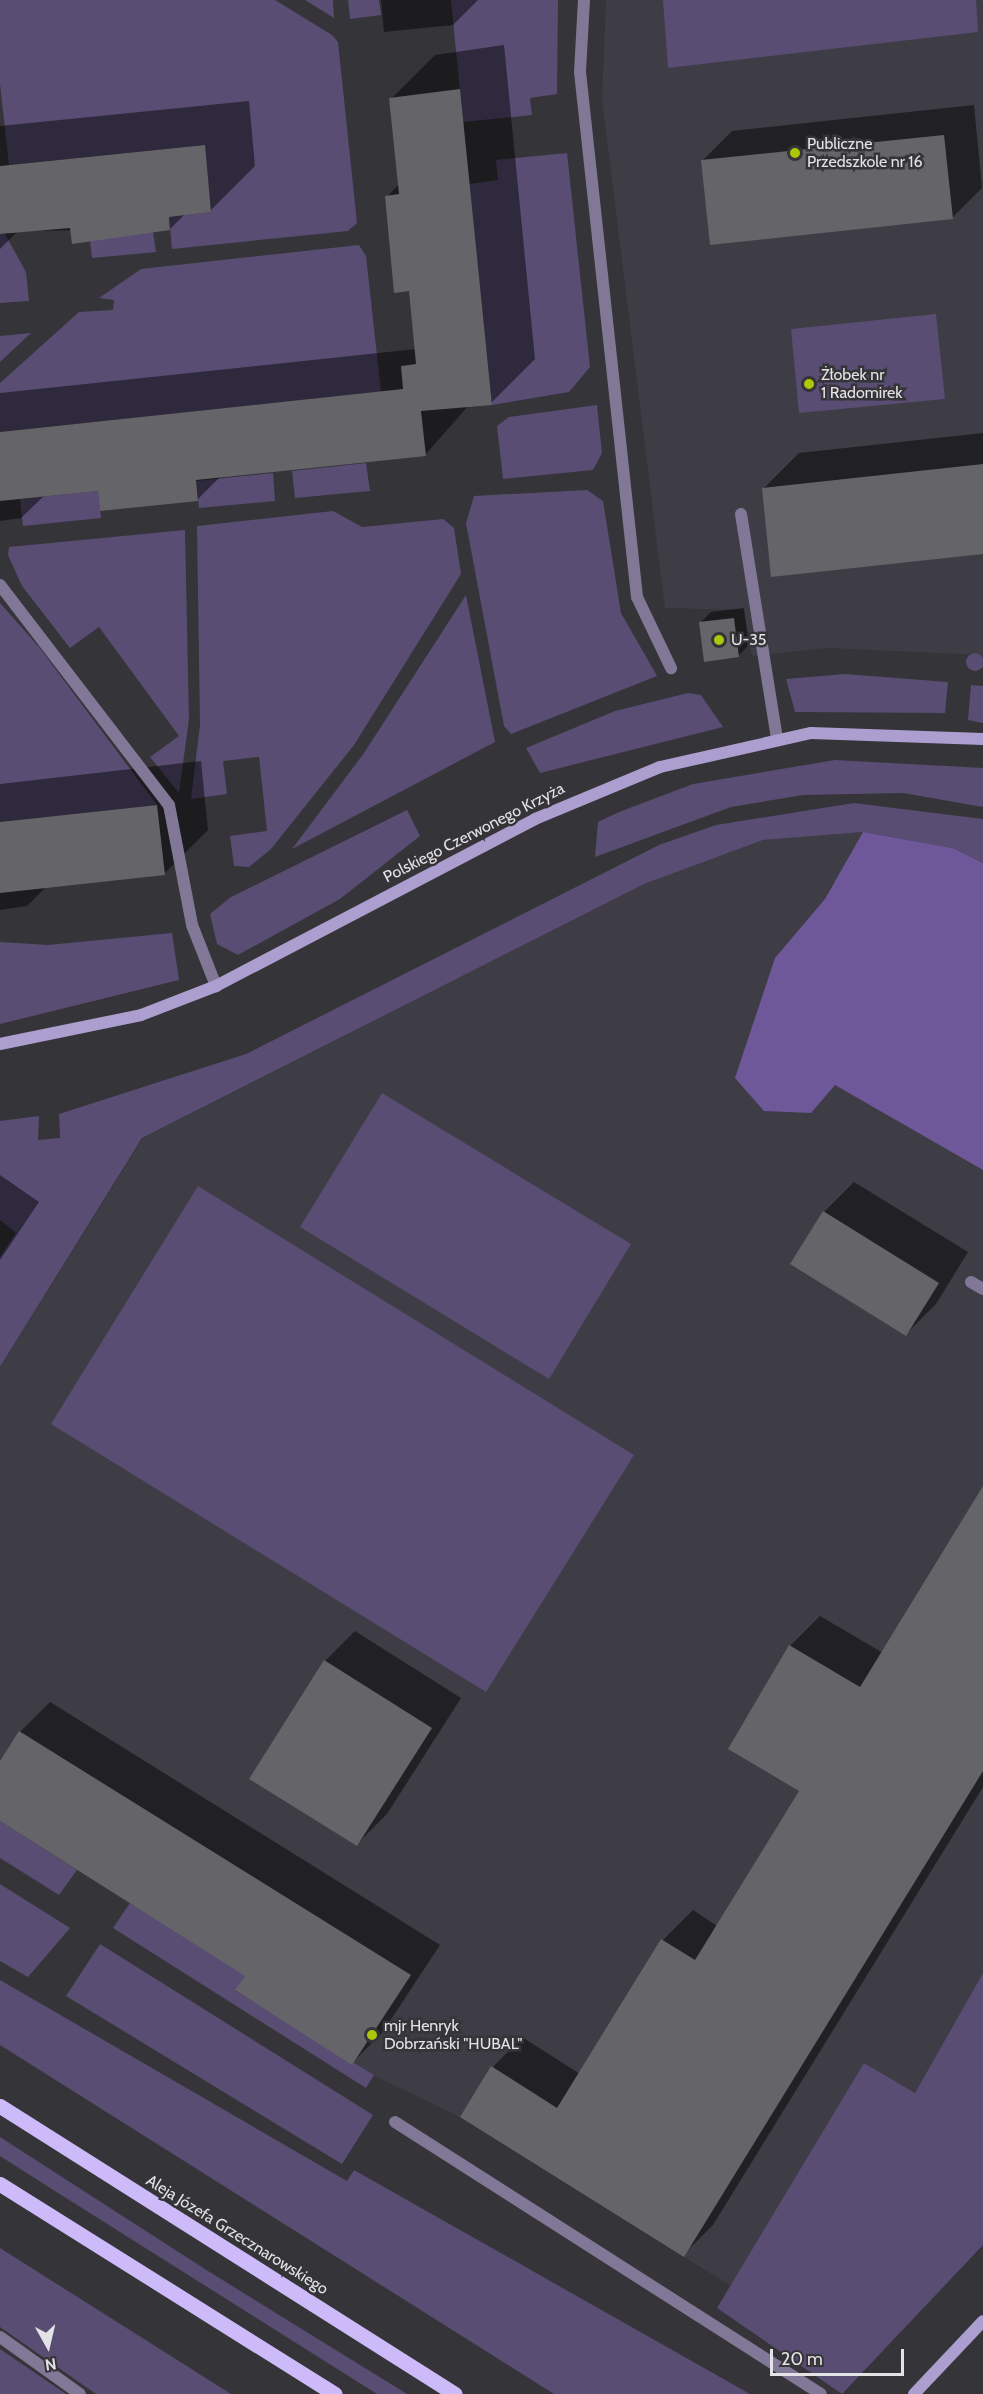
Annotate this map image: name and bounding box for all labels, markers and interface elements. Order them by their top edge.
place label: Publiczne Przedszkole nr 16 [807,134,923,172]
marker: Publiczne Przedszkole nr 16 [788,146,802,160]
place label: Żłobek nr 1 Radomirek [821,365,902,403]
marker: Żłobek nr 1 Radomirek [802,377,816,391]
place label: U-35 [731,630,766,650]
marker: U-35 [712,633,726,647]
street label: Polskiego Czerwonego Krzyża [380,779,568,887]
place label: mjr Henryk Dobrzański "HUBAL" [384,2016,522,2054]
marker: mjr Henryk Dobrzański "HUBAL" [365,2028,379,2042]
street label: Aleja Józefa Grzecznarowskiego [143,2171,331,2299]
north arrow [18,2316,78,2376]
scale bar [773,2337,906,2375]
text: 20 m [781,2348,823,2370]
text: N [44,2354,57,2375]

